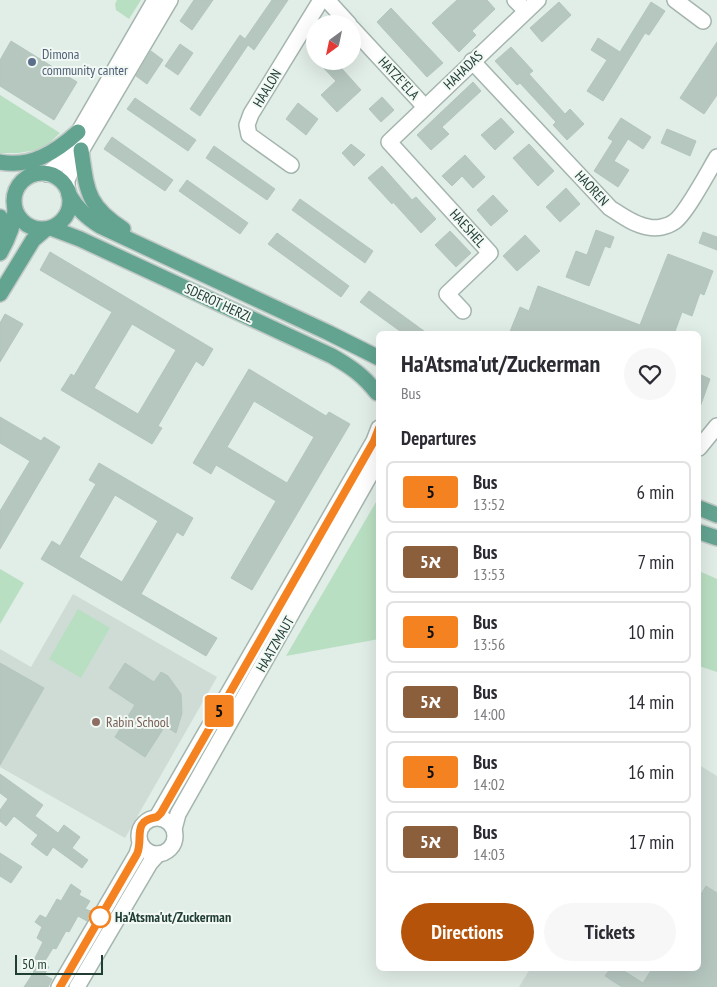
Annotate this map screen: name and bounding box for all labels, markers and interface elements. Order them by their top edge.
north arrow [306,15,361,70]
map controls [306,15,361,70]
place label: Dimona community canter [42,45,128,79]
street label: HAHADAS [440,47,486,93]
street label: HATZE'ELA [375,53,424,104]
marker: Dimona community canter [26,56,38,68]
street label: HAALON [249,66,285,110]
street label: HAOREN [571,167,613,209]
street label: HAESHEL [446,205,490,251]
street label: SDEROT HERZL [182,279,256,327]
text: Ha'Atsma'ut/Zuckerman [401,348,600,379]
button: heart [624,348,676,400]
text: Bus [401,383,421,403]
text: Departures [401,426,476,450]
text: Bus [473,470,497,494]
text: 5 [426,480,435,503]
text: 6 min [637,480,674,504]
text: 13:52 [473,494,505,514]
text: Bus [473,540,497,564]
text: 5א [420,550,441,573]
text: 7 min [637,550,674,574]
text: 13:53 [473,564,505,584]
text: Bus [473,610,497,634]
street label: HAATZMAUT [252,612,298,675]
text: 5 [426,620,435,643]
text: 10 min [628,620,674,644]
text: 13:56 [473,634,505,654]
text: Bus [473,680,497,704]
text: 5א [420,690,441,713]
text: 14 min [628,690,674,714]
line badge: 5 [203,695,235,727]
text: 5 [215,699,223,722]
text: 14:00 [473,704,505,724]
place label: Rabin School [106,713,170,731]
marker: Rabin School [90,716,102,728]
text: Bus [473,750,497,774]
text: 5 [426,760,435,783]
text: 16 min [628,760,674,784]
text: 14:02 [473,774,505,794]
text: Bus [473,820,497,844]
text: 5א [420,830,441,853]
text: 17 min [629,830,674,854]
text: 14:03 [473,844,505,864]
button: Directions [401,903,534,961]
button: Tickets [544,903,676,961]
marker: Ha'Atsma'ut/Zuckerman [89,906,111,928]
place label: Ha'Atsma'ut/Zuckerman [115,908,231,926]
scale bar [15,952,102,975]
text: 50 m [22,955,47,973]

